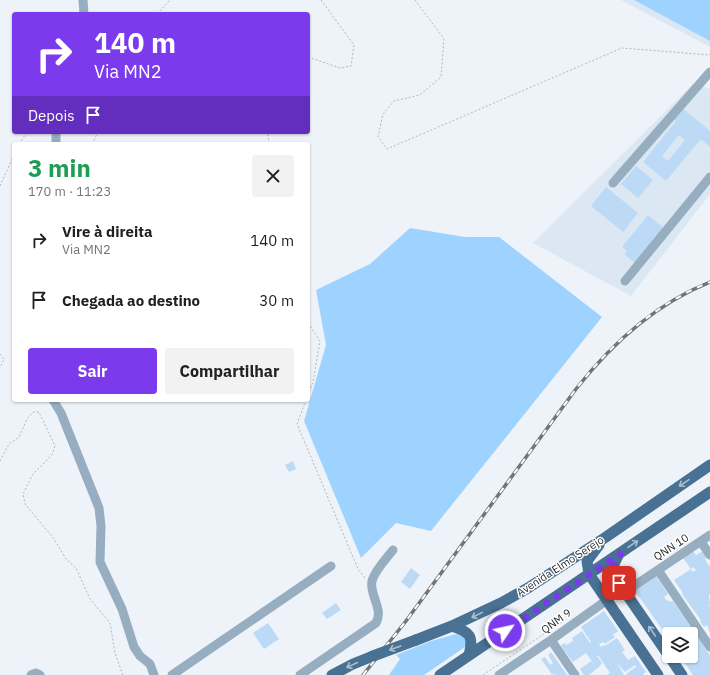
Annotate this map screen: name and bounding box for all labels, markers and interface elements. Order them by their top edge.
text: 140 m [94,24,176,61]
icon: right [28,28,80,80]
text: Via MN2 [94,60,161,83]
icon: arrive [82,104,104,126]
text: Depois [28,106,74,125]
text: 3 min [28,152,91,184]
button: close [252,155,294,197]
text: 170 m · 11:23 [28,183,111,200]
text: Vire à direita [62,222,152,241]
icon: right [28,229,50,251]
text: 140 m [250,231,294,250]
text: Via MN2 [62,241,111,258]
icon: arrive [28,289,50,311]
text: Chegada ao destino [62,291,200,310]
text: 30 m [259,291,294,310]
button: Sair [28,348,157,394]
button: Compartilhar [165,348,294,394]
one-way arrow [679,479,690,487]
street label: QNN 10 [651,530,691,564]
street label: Avenida Elmo Serejo [514,533,606,599]
one-way arrow [628,540,639,548]
pin [602,566,636,600]
icon: arrive [608,572,630,594]
street label: QNM 9 [538,605,574,637]
position arrow [484,610,526,652]
one-way arrow [471,612,483,619]
one-way arrow [648,626,656,637]
map controls [662,627,698,663]
button: layers [662,627,698,663]
one-way arrow [388,645,401,652]
one-way arrow [347,661,359,669]

